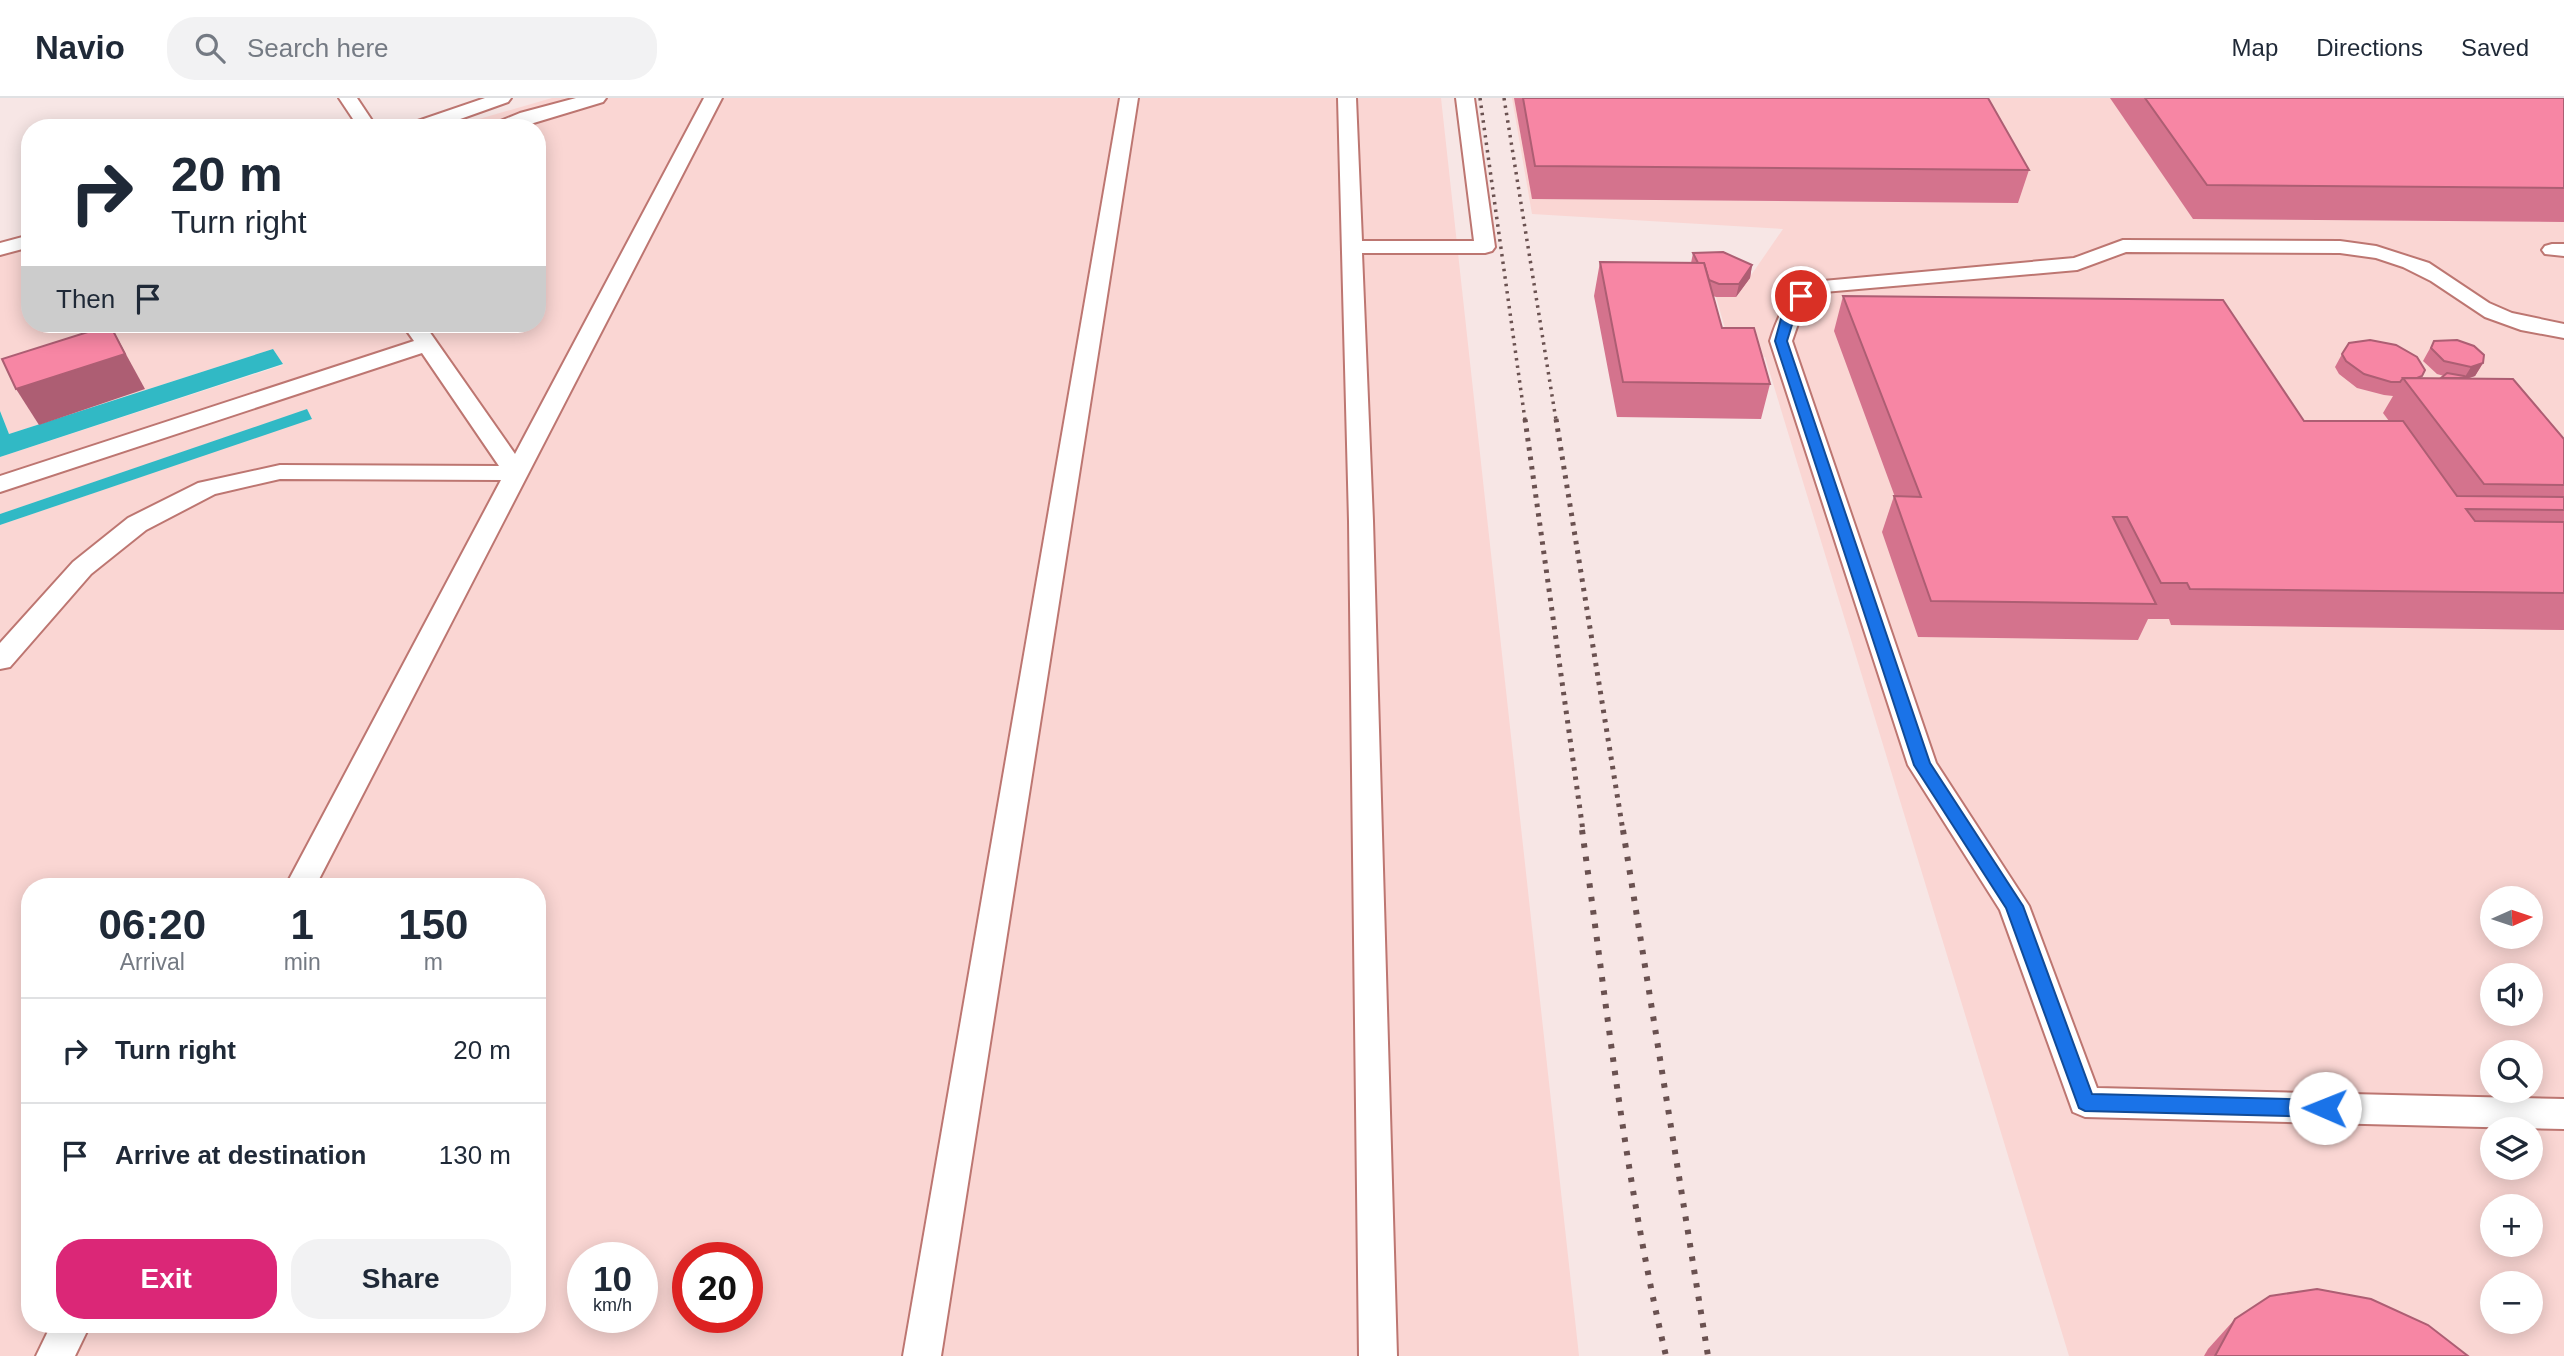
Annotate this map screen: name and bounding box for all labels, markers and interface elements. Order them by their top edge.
search box [167,17,657,80]
text: Navio [35,29,125,66]
icon: search [191,29,229,67]
text: Search here [247,33,389,63]
text: Map [2232,34,2278,61]
text: Directions [2316,34,2423,61]
text: Saved [2461,34,2529,61]
icon: right [56,147,147,238]
text: 20 m [171,147,283,201]
text: Turn right [171,204,307,240]
pin [1771,266,1831,326]
icon: arrive [1782,277,1820,315]
icon: arrive [129,280,167,318]
text: Then [56,284,115,314]
north arrow [2480,886,2543,948]
map controls [2480,886,2543,1334]
text: 06:20 [99,901,206,948]
text: 1 [290,901,314,948]
text: 150 [398,901,468,948]
text: Arrival [120,949,185,975]
text: min [284,949,321,975]
text: m [424,949,443,975]
button: sound [2480,963,2543,1026]
icon: right [56,1032,94,1070]
text: Turn right [115,1035,236,1065]
text: 20 m [453,1035,511,1065]
button: search [2480,1040,2543,1103]
position arrow [2288,1071,2362,1145]
button: layers [2480,1117,2543,1180]
icon: arrive [56,1137,94,1175]
text: Arrive at destination [115,1140,366,1170]
text: 130 m [439,1140,511,1170]
button: + [2480,1194,2543,1257]
button: Exit [56,1239,277,1319]
button: Share [291,1239,511,1319]
speed limit sign: 20 [672,1242,763,1333]
text: 10 [593,1259,632,1298]
button: − [2480,1271,2543,1334]
text: km/h [593,1295,632,1315]

